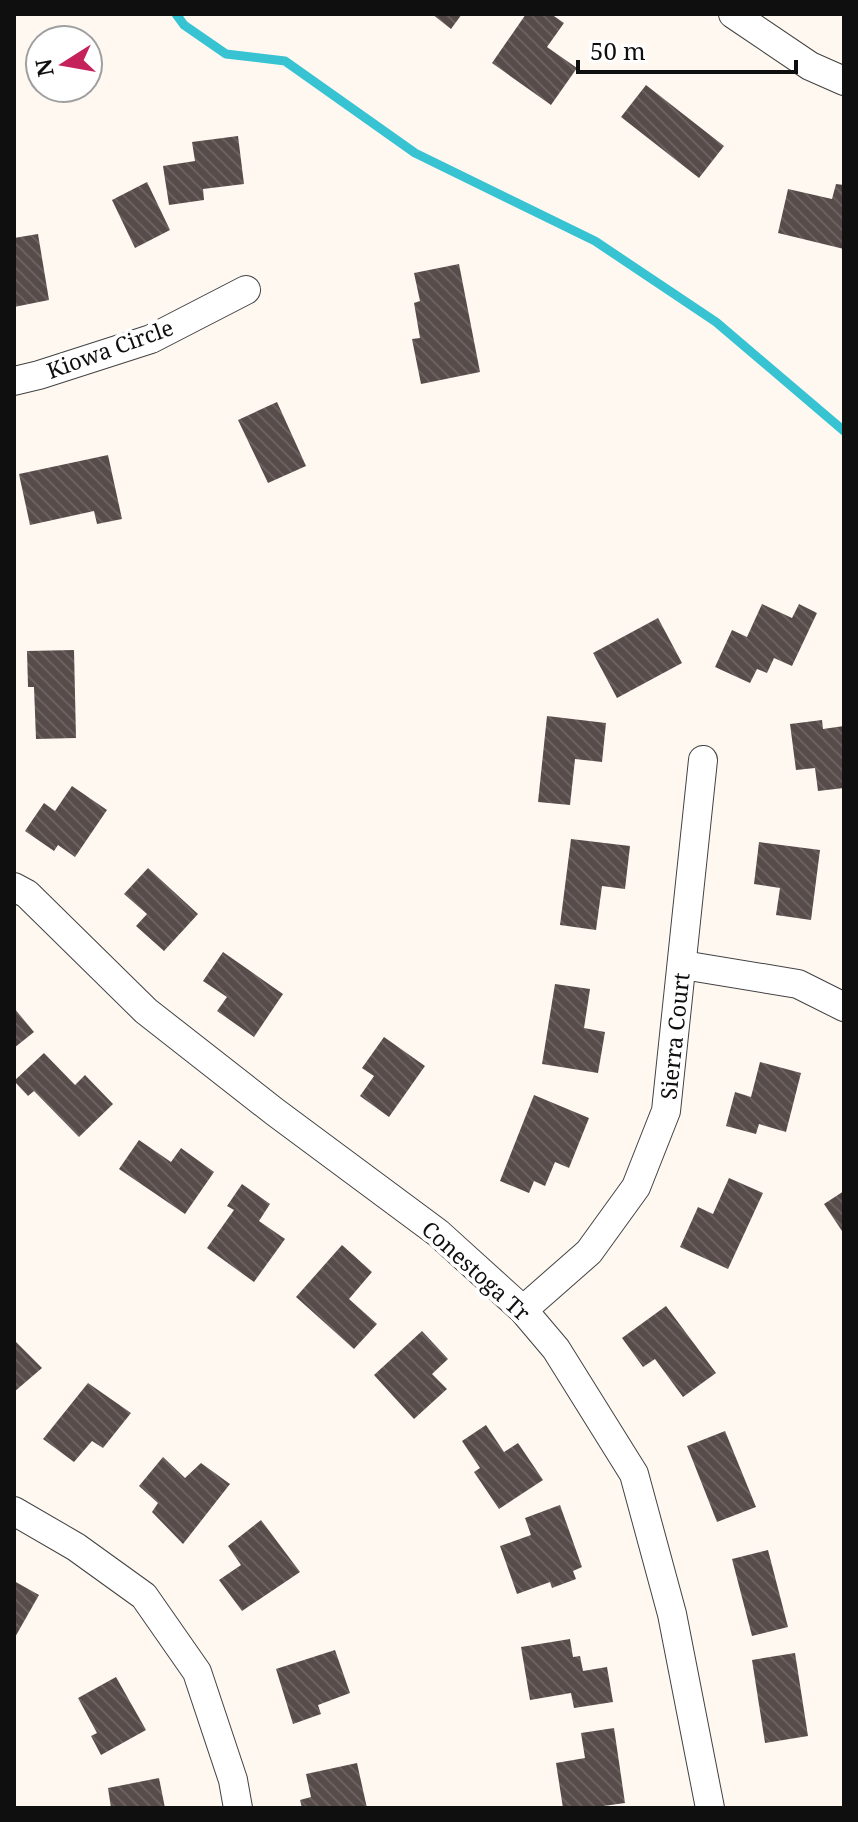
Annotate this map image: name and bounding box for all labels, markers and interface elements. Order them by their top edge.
north arrow [24,24,104,104]
scale bar [578,24,796,74]
text: 50 m [590,34,646,67]
text: N [27,57,60,79]
street label: Kiowa Circle [42,311,177,385]
street label: Sierra Court [652,971,696,1101]
street label: Conestoga Tr [416,1214,538,1327]

